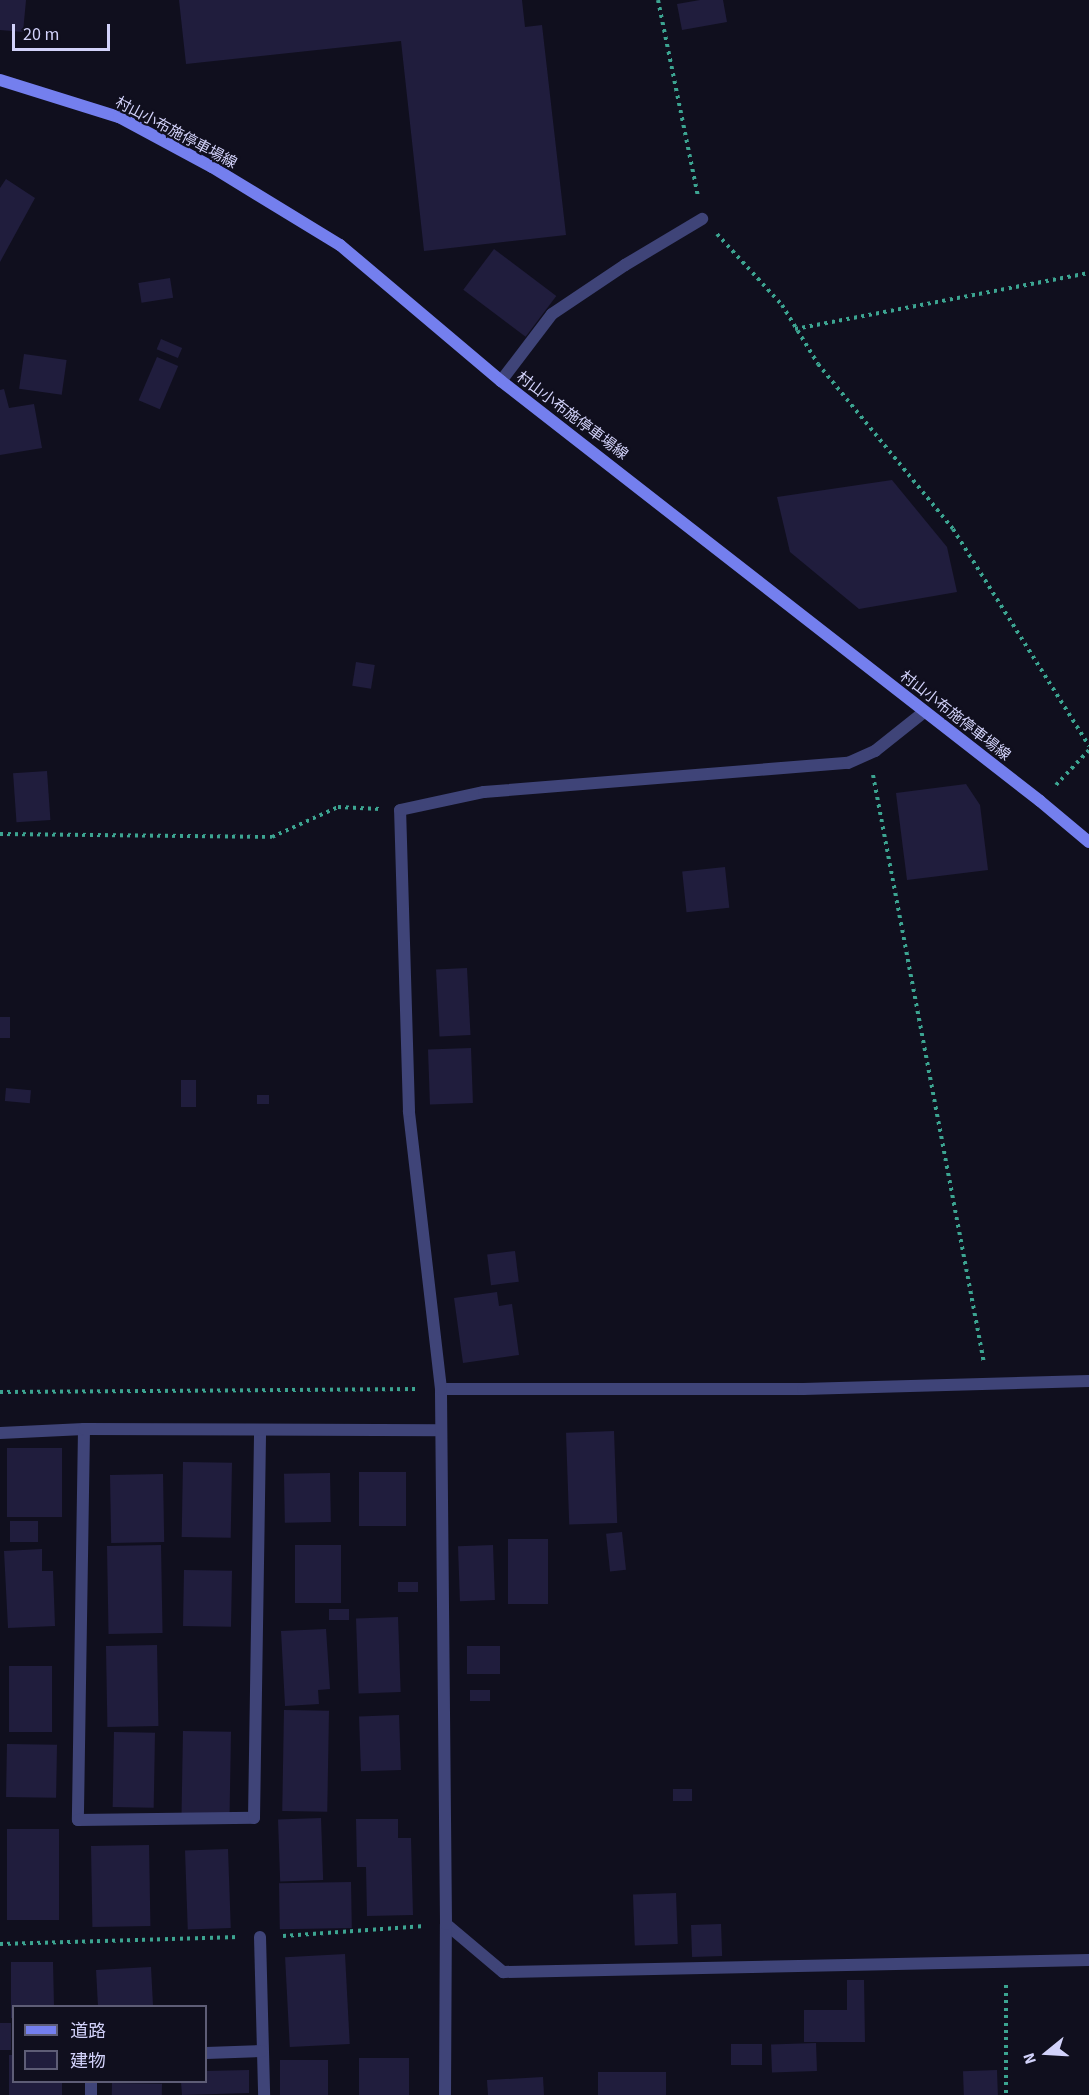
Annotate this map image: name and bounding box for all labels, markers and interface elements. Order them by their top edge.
scale bar [15,12,112,50]
text: 20 m [23,22,59,47]
street label: 村山小布施停車場線 [112,93,240,173]
street label: 村山小布施停車場線 [513,368,631,464]
street label: 村山小布施停車場線 [896,667,1014,765]
legend [12,2005,207,2083]
text: 道路 [70,2019,106,2044]
north arrow [1017,2023,1077,2083]
text: 建物 [70,2049,106,2074]
text: N [1018,2050,1042,2067]

